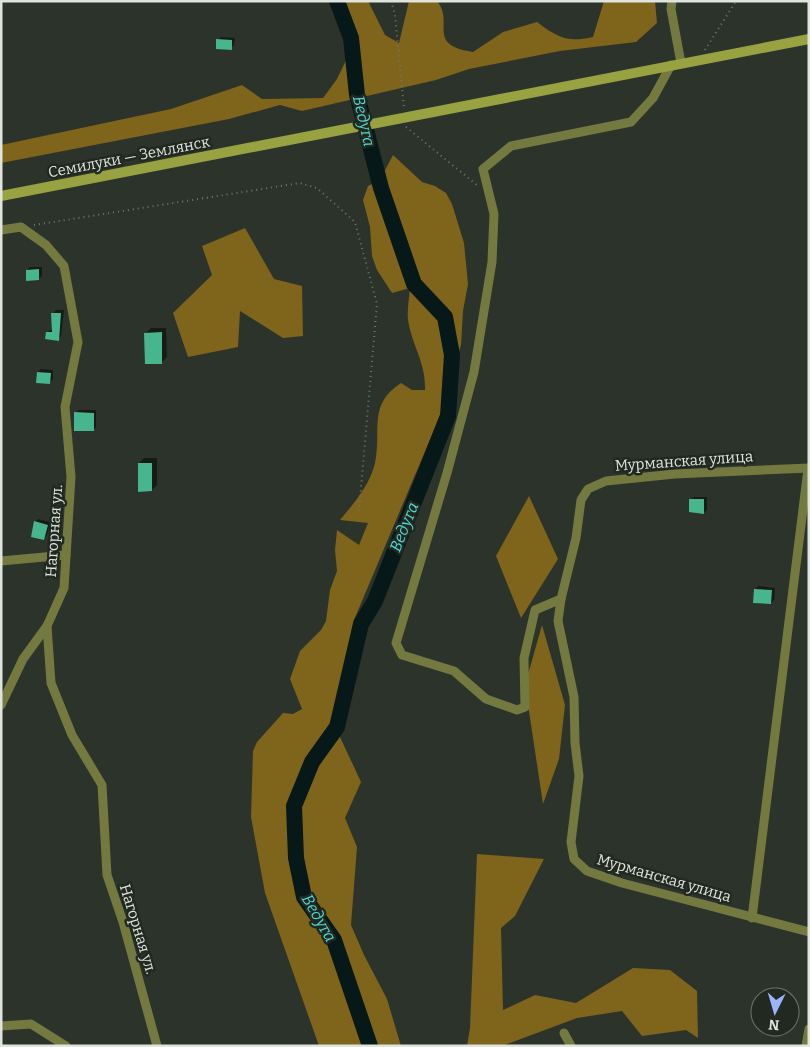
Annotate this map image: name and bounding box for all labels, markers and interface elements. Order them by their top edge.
water label: Ведуга [349,94,379,148]
street label: Семилуки — Землянск [47,132,212,182]
street label: Мурманская улица [614,447,754,475]
street label: Нагорная ул. [42,484,66,578]
water label: Ведуга [385,499,423,555]
street label: Мурманская улица [595,850,733,906]
street label: Нагорная ул. [116,882,160,976]
water label: Ведуга [298,891,340,945]
north arrow [750,987,800,1037]
text: N [768,1015,780,1033]

